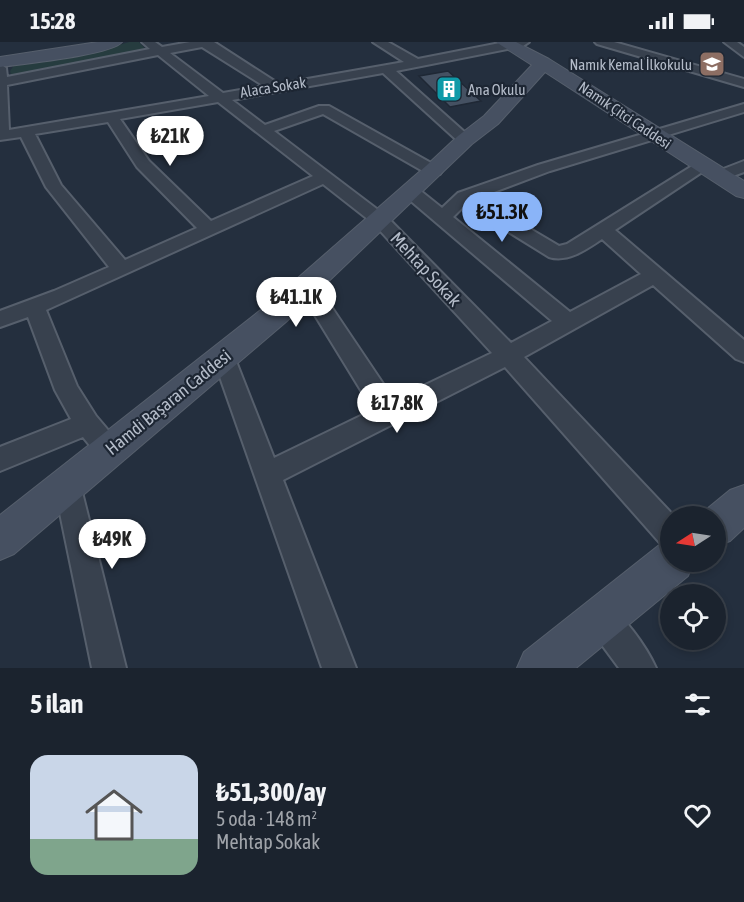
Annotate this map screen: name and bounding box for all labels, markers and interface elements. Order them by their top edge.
text: 15:28 [30,8,75,34]
school or university icon: Namık Kemal İlkokulu [697,49,727,79]
place label: Namık Kemal İlkokulu [569,56,692,73]
street label: Alaca Sokak [239,73,308,101]
building icon: Ana Okulu [434,74,464,104]
street label: Namık Çitci Caddesi [576,78,674,152]
place label: Ana Okulu [468,81,525,98]
pin: ₺21K [134,116,206,167]
text: ₺21K [151,124,189,147]
pin: ₺51.3K [453,192,551,243]
text: ₺51.3K [476,200,528,223]
street label: Mehtap Sokak [386,228,466,310]
pin: ₺41.1K [247,277,345,328]
text: ₺41.1K [270,285,322,308]
street label: Hamdi Başaran Caddesi [101,345,235,459]
pin: ₺17.8K [348,383,446,434]
text: ₺17.8K [371,391,423,414]
north arrow [660,506,726,572]
map controls [660,506,726,650]
pin: ₺49K [76,519,148,570]
text: ₺49K [93,527,131,550]
button: locate [660,584,726,650]
icon: filters [681,688,714,721]
text: 5 ilan [30,689,83,719]
text: ₺51,300/ay [216,777,326,807]
icon: home [78,779,150,851]
icon: heart [681,799,714,832]
text: 5 oda · 148 m² [216,807,317,830]
text: Mehtap Sokak [216,830,320,853]

